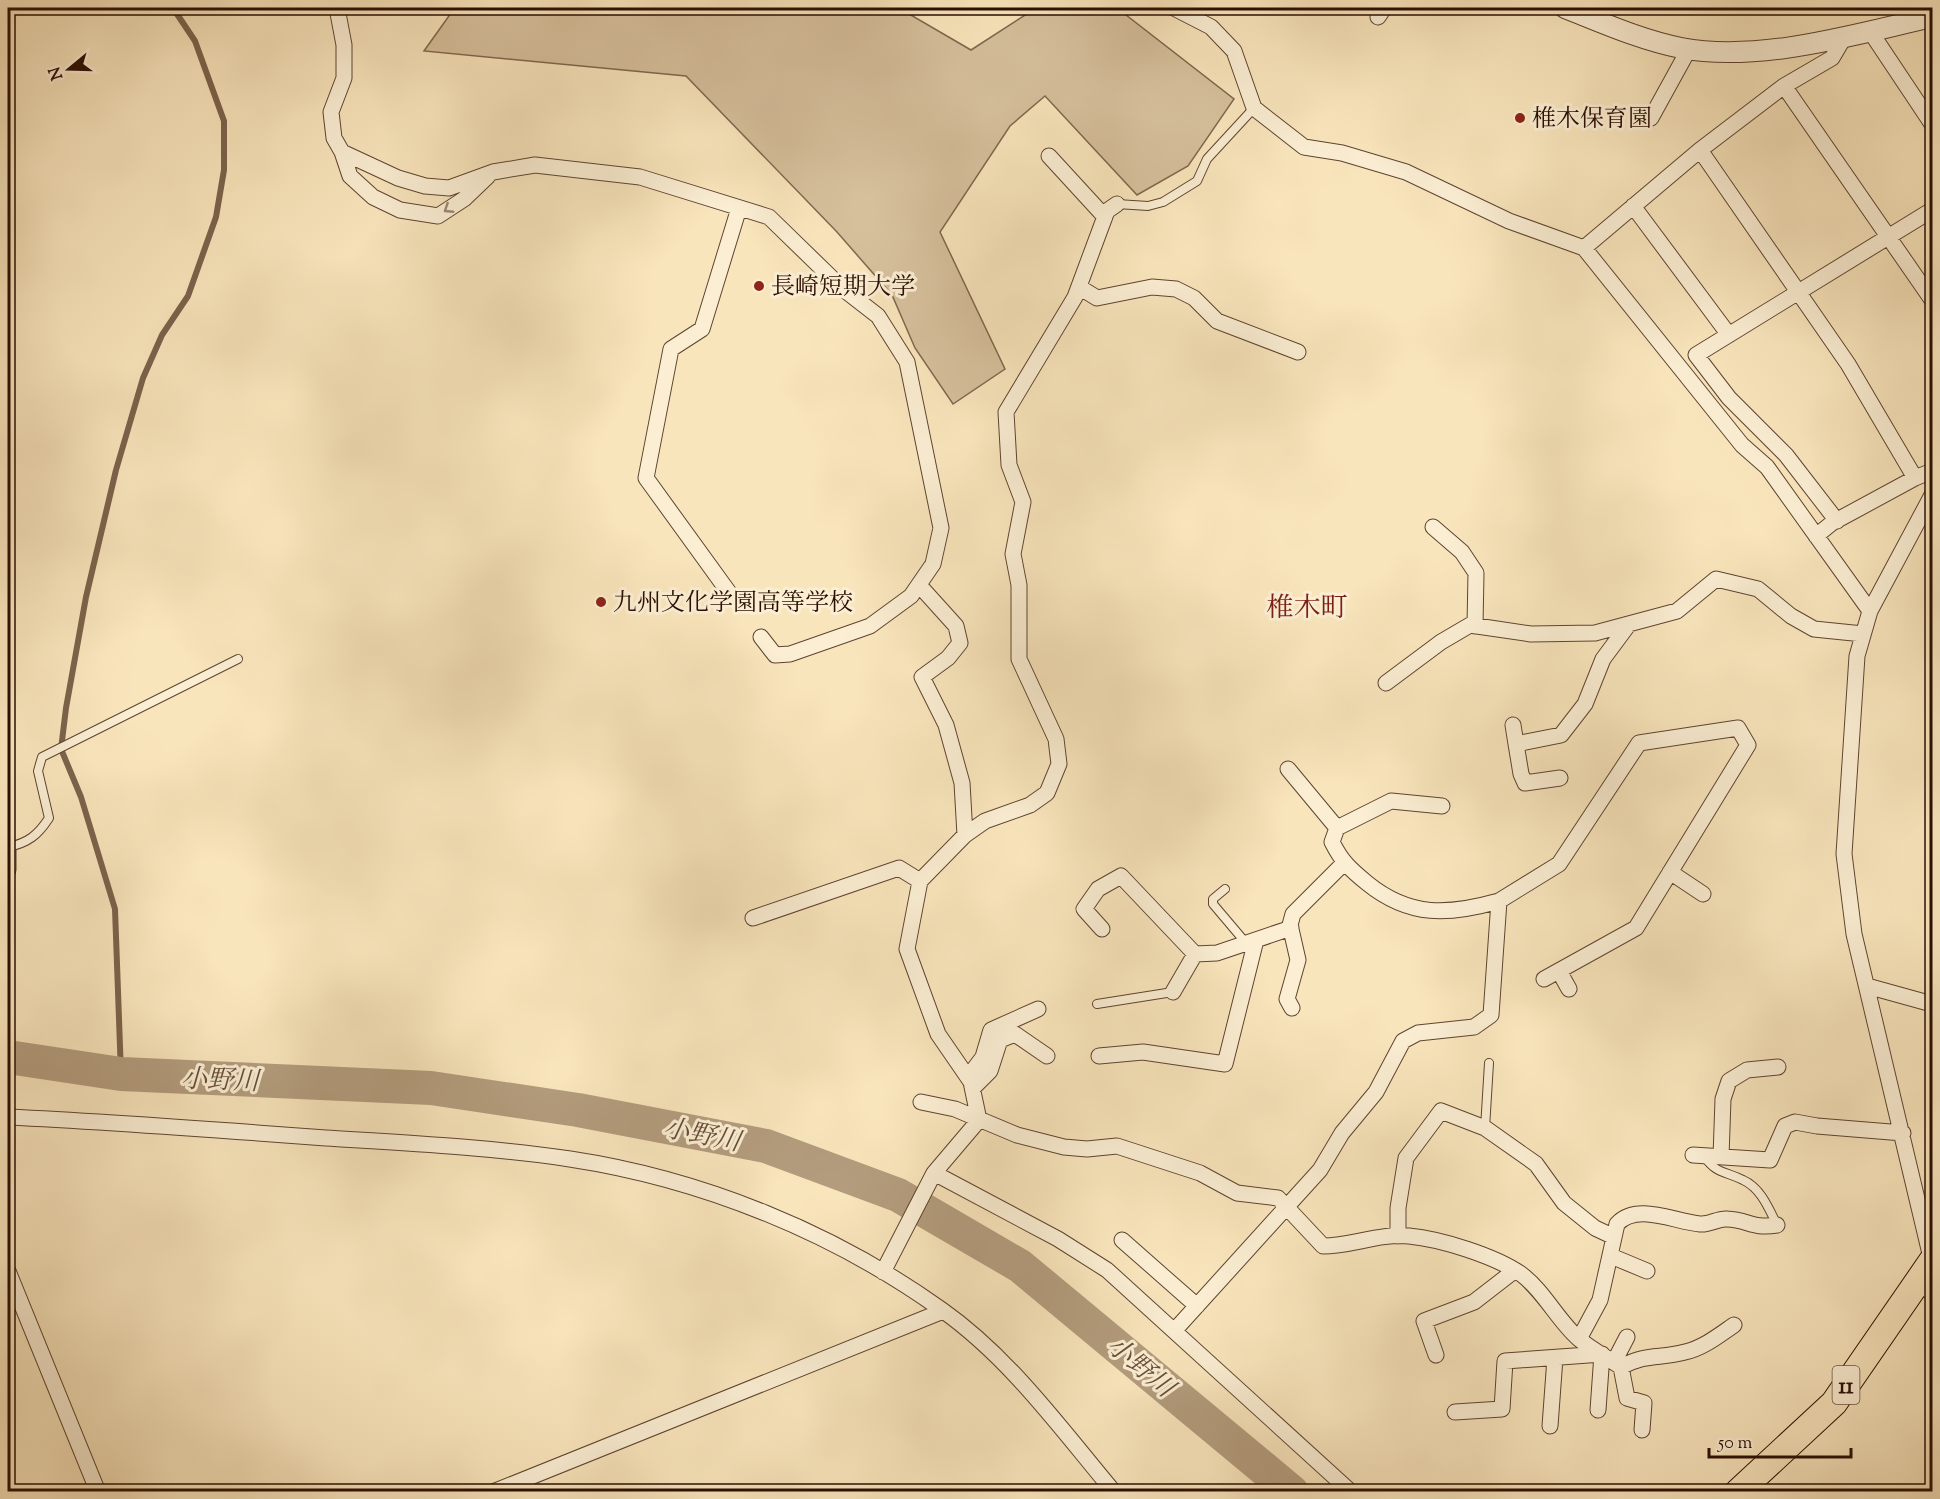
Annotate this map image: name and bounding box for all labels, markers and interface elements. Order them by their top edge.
north arrow [39,39,99,99]
text: N [44,63,70,83]
place label: 椎木保育園 [1532,103,1652,137]
marker: 椎木保育園 [1513,111,1527,125]
one-way arrow [444,202,454,214]
place label: 長崎短期大学 [771,271,915,305]
marker: 長崎短期大学 [752,279,766,293]
place label: 九州文化学園高等学校 [613,587,853,621]
district label: 椎木町 [1267,590,1348,629]
marker: 九州文化学園高等学校 [594,595,608,609]
water label: 小野川 [180,1062,263,1101]
water label: 小野川 [660,1111,746,1163]
water label: 小野川 [1098,1329,1183,1409]
road number: 11 [1832,1366,1860,1404]
scale bar [1709,1421,1852,1459]
text: 50 m [1717,1431,1753,1457]

